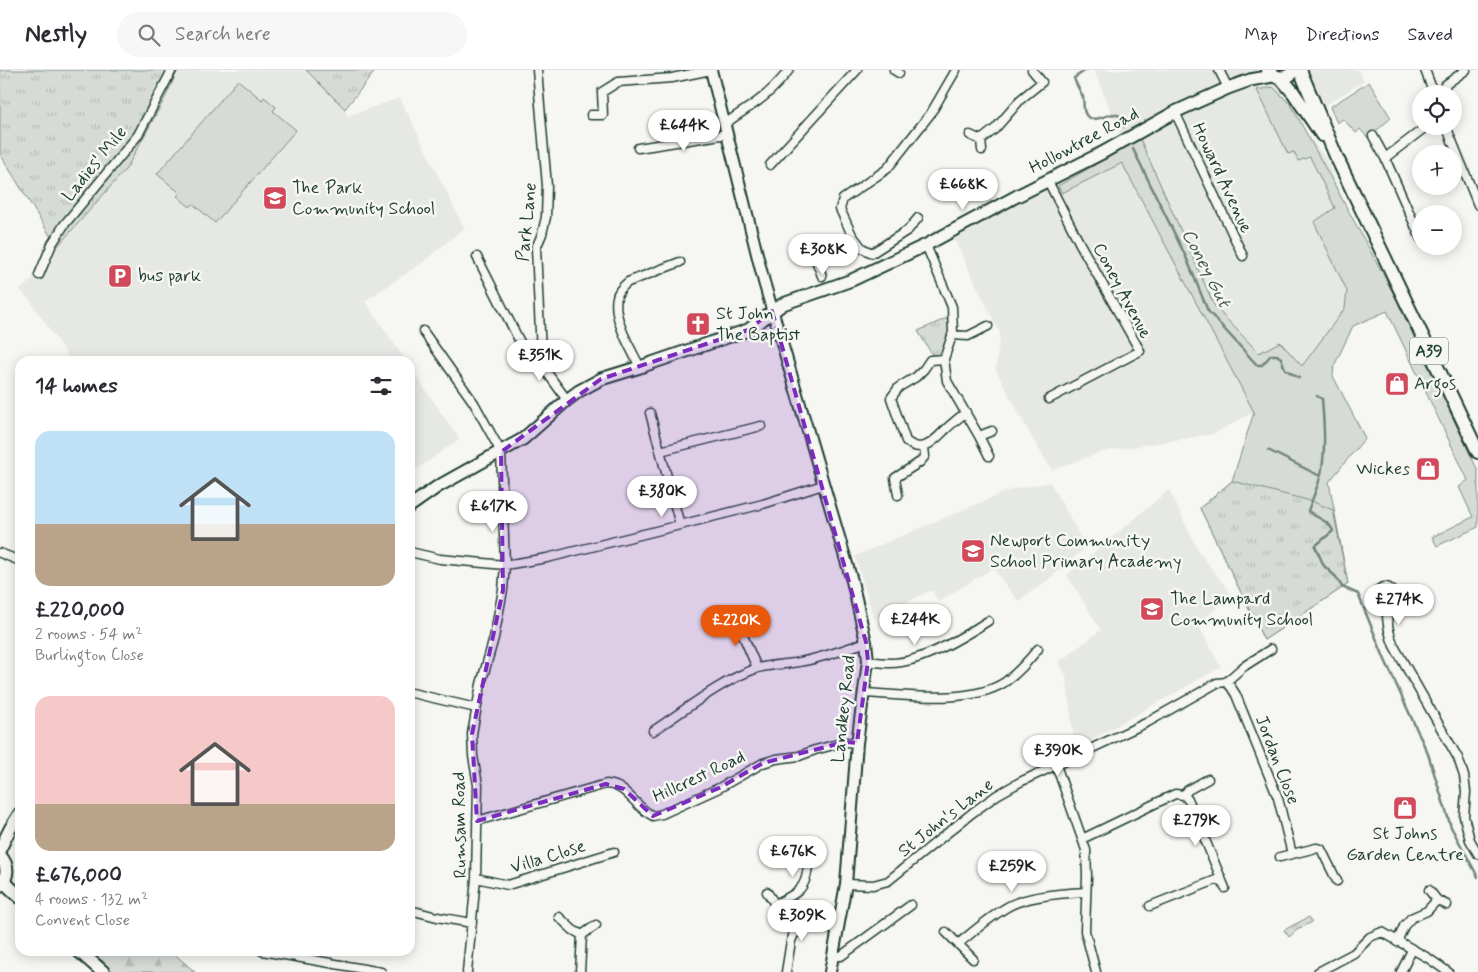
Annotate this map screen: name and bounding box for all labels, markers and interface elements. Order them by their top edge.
search box [117,12,467,57]
text: Nestly [25,19,87,50]
icon: search [135,21,163,49]
text: Search here [175,22,271,47]
text: Map [1245,23,1278,47]
text: Directions [1306,23,1380,47]
text: Saved [1408,23,1453,47]
map controls [1412,85,1462,255]
button: locate [1412,85,1462,135]
street label: Hollowtree Road [1025,102,1143,180]
pin: £644K [649,109,719,152]
text: £644K [659,115,709,136]
street label: Howard Avenue [1186,119,1258,237]
street label: Ladies' Mile [57,121,133,207]
button: + [1412,145,1462,195]
pin: £668K [928,168,998,211]
text: £668K [939,174,987,195]
place label: The Park Community School [292,176,435,221]
street label: Park Lane [511,181,543,263]
school or university icon: The Park Community School [262,185,288,211]
button: − [1412,205,1462,255]
water label: Coney Gut [1176,225,1237,313]
pin: £308K [788,234,858,276]
text: £308K [799,239,847,260]
street label: Coney Avenue [1087,239,1157,343]
parking icon: bus park [107,263,133,289]
place label: bus park [138,264,201,288]
place label: St John The Baptist [716,302,801,347]
church icon: St John The Baptist [685,311,711,337]
road number: A39 [1410,338,1448,364]
pin: £351K [505,340,575,382]
text: £351K [518,345,562,366]
shop icon: Argos [1384,371,1410,397]
text: 14 homes [35,372,118,400]
icon: filters [367,372,395,400]
place label: Argos [1414,372,1456,398]
shop icon: Wickes [1415,456,1441,482]
place label: Wickes [1356,457,1410,481]
icon: home [170,464,260,554]
pin: £380K [627,476,697,518]
text: £380K [638,481,686,502]
pin: £617K [458,490,528,533]
text: £617K [470,496,516,517]
place label: Newport Community School Primary Academy [990,529,1182,574]
school or university icon: Newport Community School Primary Academy [960,538,986,564]
pin: £274K [1364,584,1434,626]
place label: The Lampard Community School [1170,587,1313,632]
text: £274K [1375,589,1423,610]
text: £220,000 [35,596,125,624]
school or university icon: The Lampard Community School [1139,596,1165,622]
pin: £220K [701,604,771,647]
pin: £244K [880,604,950,646]
text: £244K [890,609,940,630]
text: £220K [712,610,760,631]
text: 2 rooms · 54 m² [35,624,142,645]
text: Burlington Close [35,645,144,666]
street label: Landkey Road [826,654,862,764]
street label: Jordan Close [1249,712,1305,808]
icon: home [170,729,260,819]
pin: £390K [1023,734,1093,777]
text: £390K [1034,740,1082,761]
street label: Hillcrest Road [649,745,749,809]
street label: Rumsam Road [447,771,473,879]
street label: St John's Lane [893,773,999,863]
shop icon: St Johns Garden Centre [1392,795,1418,821]
pin: £279K [1161,804,1231,847]
text: £279K [1173,810,1219,831]
place label: St Johns Garden Centre [1346,822,1464,867]
street label: Villa Close [507,834,589,880]
pin: £676K [758,836,828,878]
text: £676K [770,841,816,862]
pin: £259K [977,850,1047,893]
text: £259K [988,856,1036,877]
text: £676,000 [35,861,122,889]
text: 4 rooms · 132 m² [35,889,148,910]
pin: £309K [767,900,837,942]
text: £309K [778,905,826,926]
text: Convent Close [35,910,130,931]

